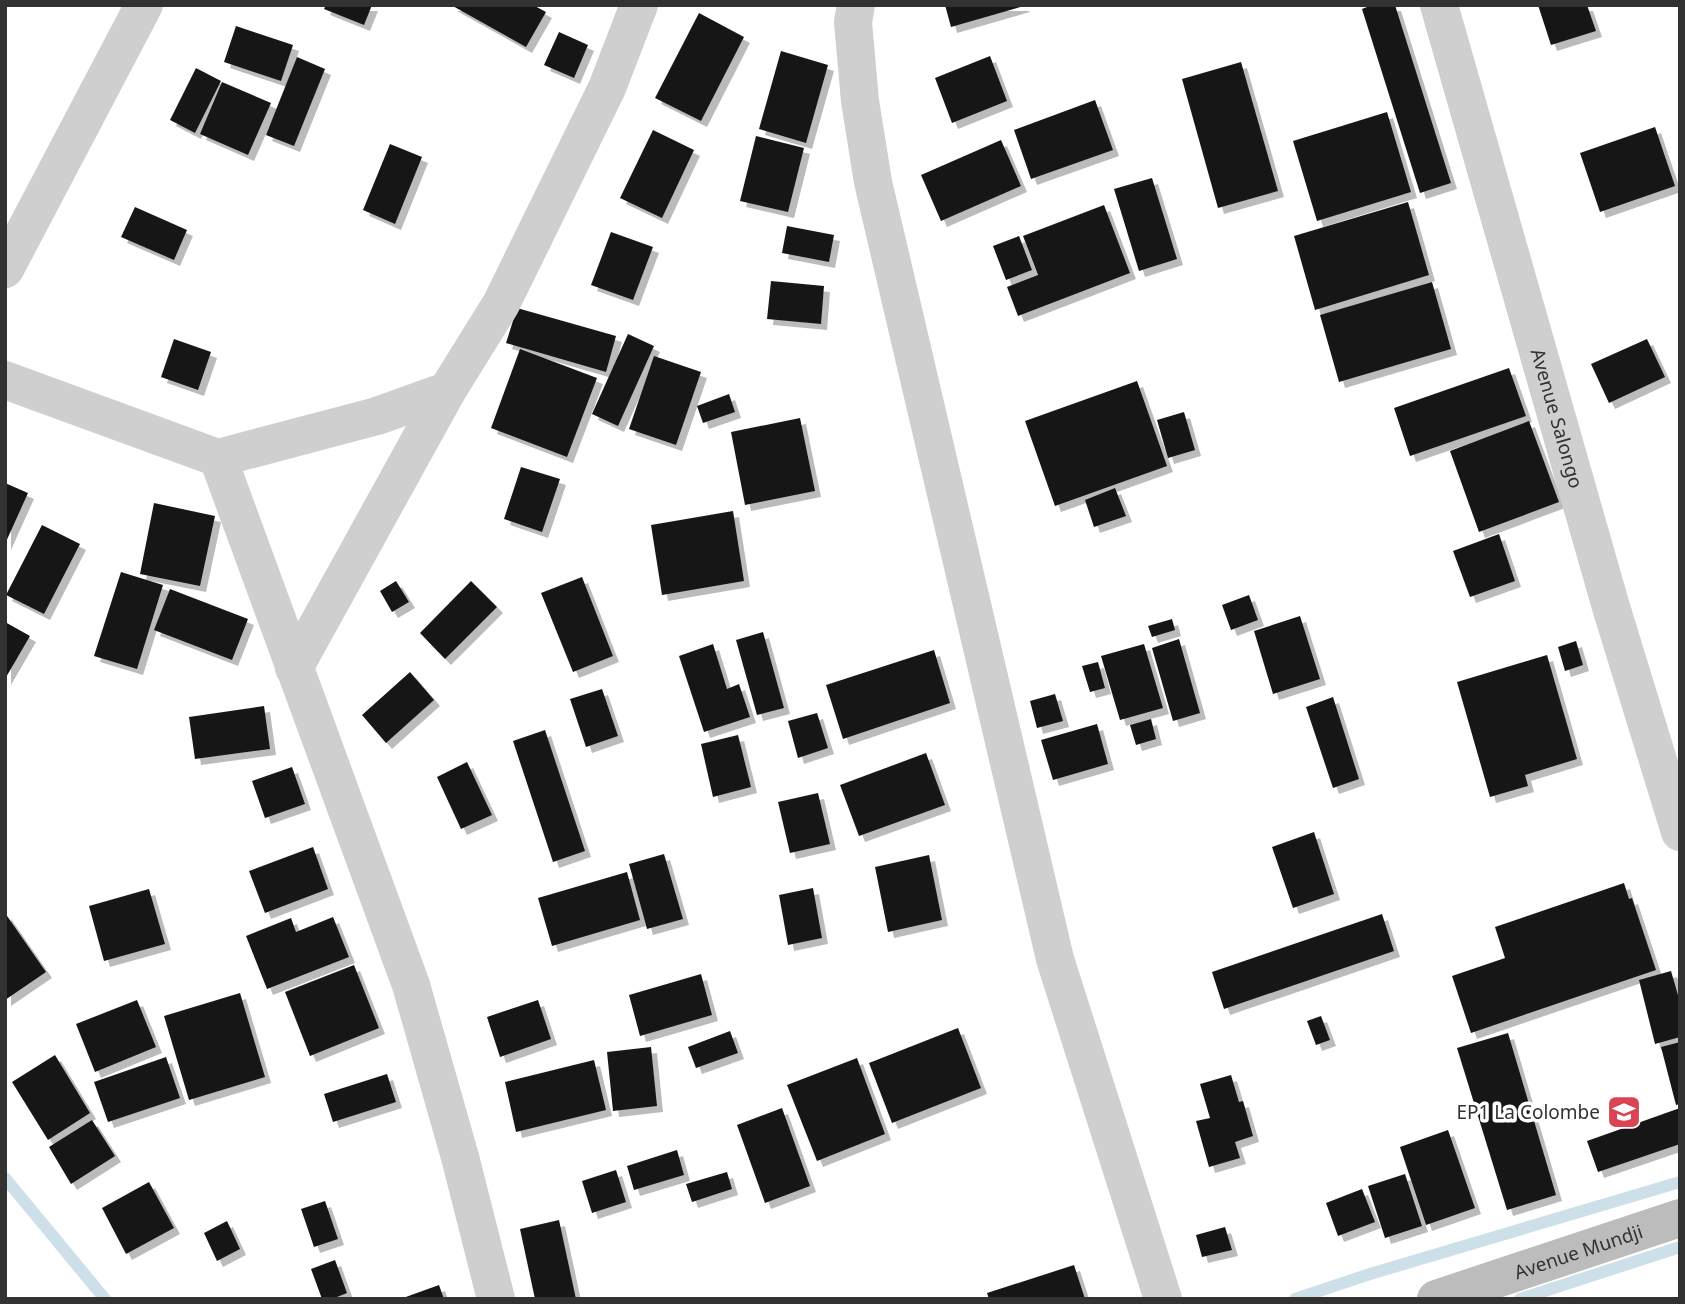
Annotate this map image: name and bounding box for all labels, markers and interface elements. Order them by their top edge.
street label: Avenue Salongo [1525,346,1589,491]
school or university icon: EP1 La Colombe [1605,1093,1643,1131]
place label: EP1 La Colombe [1457,1099,1600,1125]
street label: Avenue Mundji [1511,1218,1646,1285]

